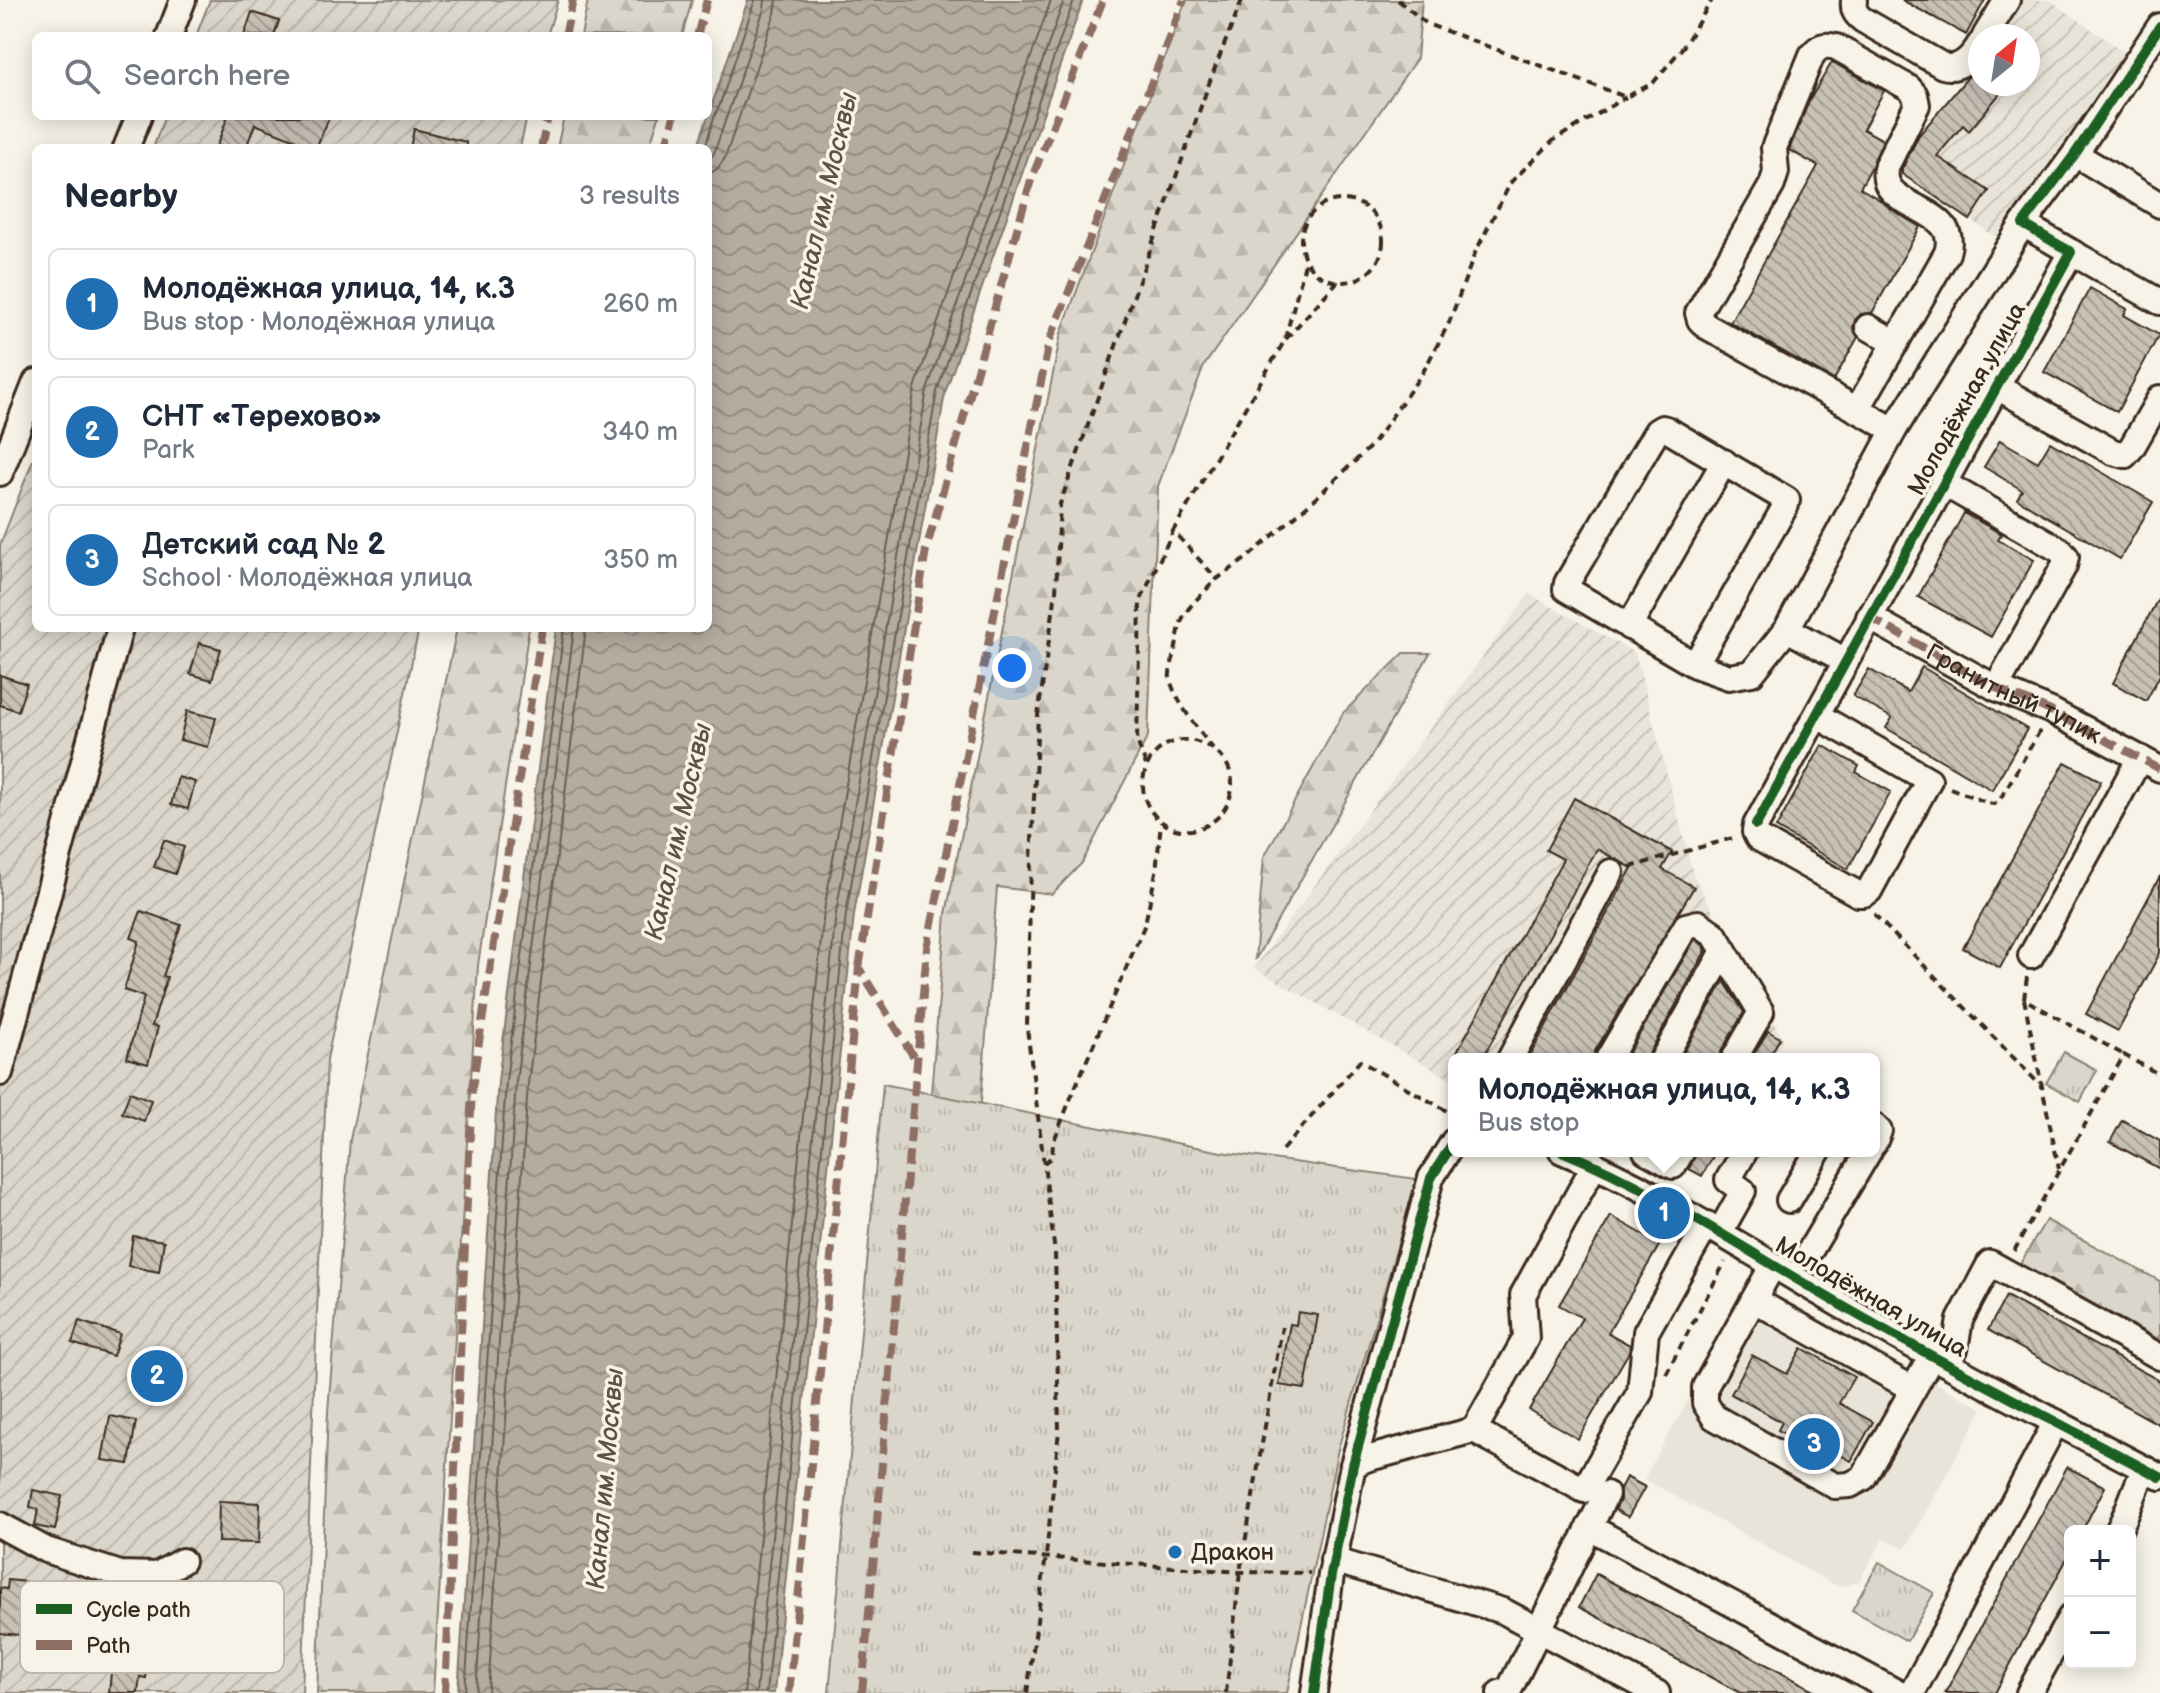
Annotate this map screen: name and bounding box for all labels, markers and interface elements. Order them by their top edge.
north arrow [1968,24,2040,96]
search box [32,32,712,120]
icon: search [60,54,104,98]
text: Search here [124,58,290,94]
water label: Канал им. Москвы [785,89,865,313]
text: Nearby [64,176,178,217]
text: 3 results [579,181,680,212]
text: Молодёжная улица, 14, к.3 [142,271,515,307]
text: 1 [87,289,97,320]
text: 260 m [603,289,678,320]
street label: Молодёжная улица [1902,297,2032,501]
text: Bus stop · Молодёжная улица [142,307,495,338]
text: СНТ «Терехово» [142,399,382,435]
text: 2 [84,417,100,448]
text: 340 m [602,417,678,448]
text: Park [142,435,194,466]
text: Детский сад № 2 [142,527,385,563]
text: 3 [84,545,100,576]
text: 350 m [603,545,678,576]
text: School · Молодёжная улица [142,563,473,594]
street label: Гранитный тупик [1921,637,2107,750]
your location [992,648,1032,688]
water label: Канал им. Москвы [639,720,719,944]
popup [1448,1053,1880,1157]
text: Молодёжная улица, 14, к.3 [1477,1072,1851,1108]
text: Bus stop [1477,1108,1580,1139]
pin: 1 [1638,1183,1690,1243]
street label: Молодёжная улица [1770,1230,1972,1364]
pin: 2 [131,1346,183,1406]
water label: Канал им. Москвы [581,1367,631,1591]
pin: 3 [1788,1414,1840,1474]
map controls [2064,1525,2136,1669]
button: + [2064,1525,2136,1597]
place label: Дракон [1191,1538,1274,1567]
marker: Дракон [1166,1543,1184,1561]
legend [20,1581,284,1673]
text: Cycle path [86,1597,191,1624]
button: − [2064,1597,2136,1669]
text: Path [86,1633,130,1660]

